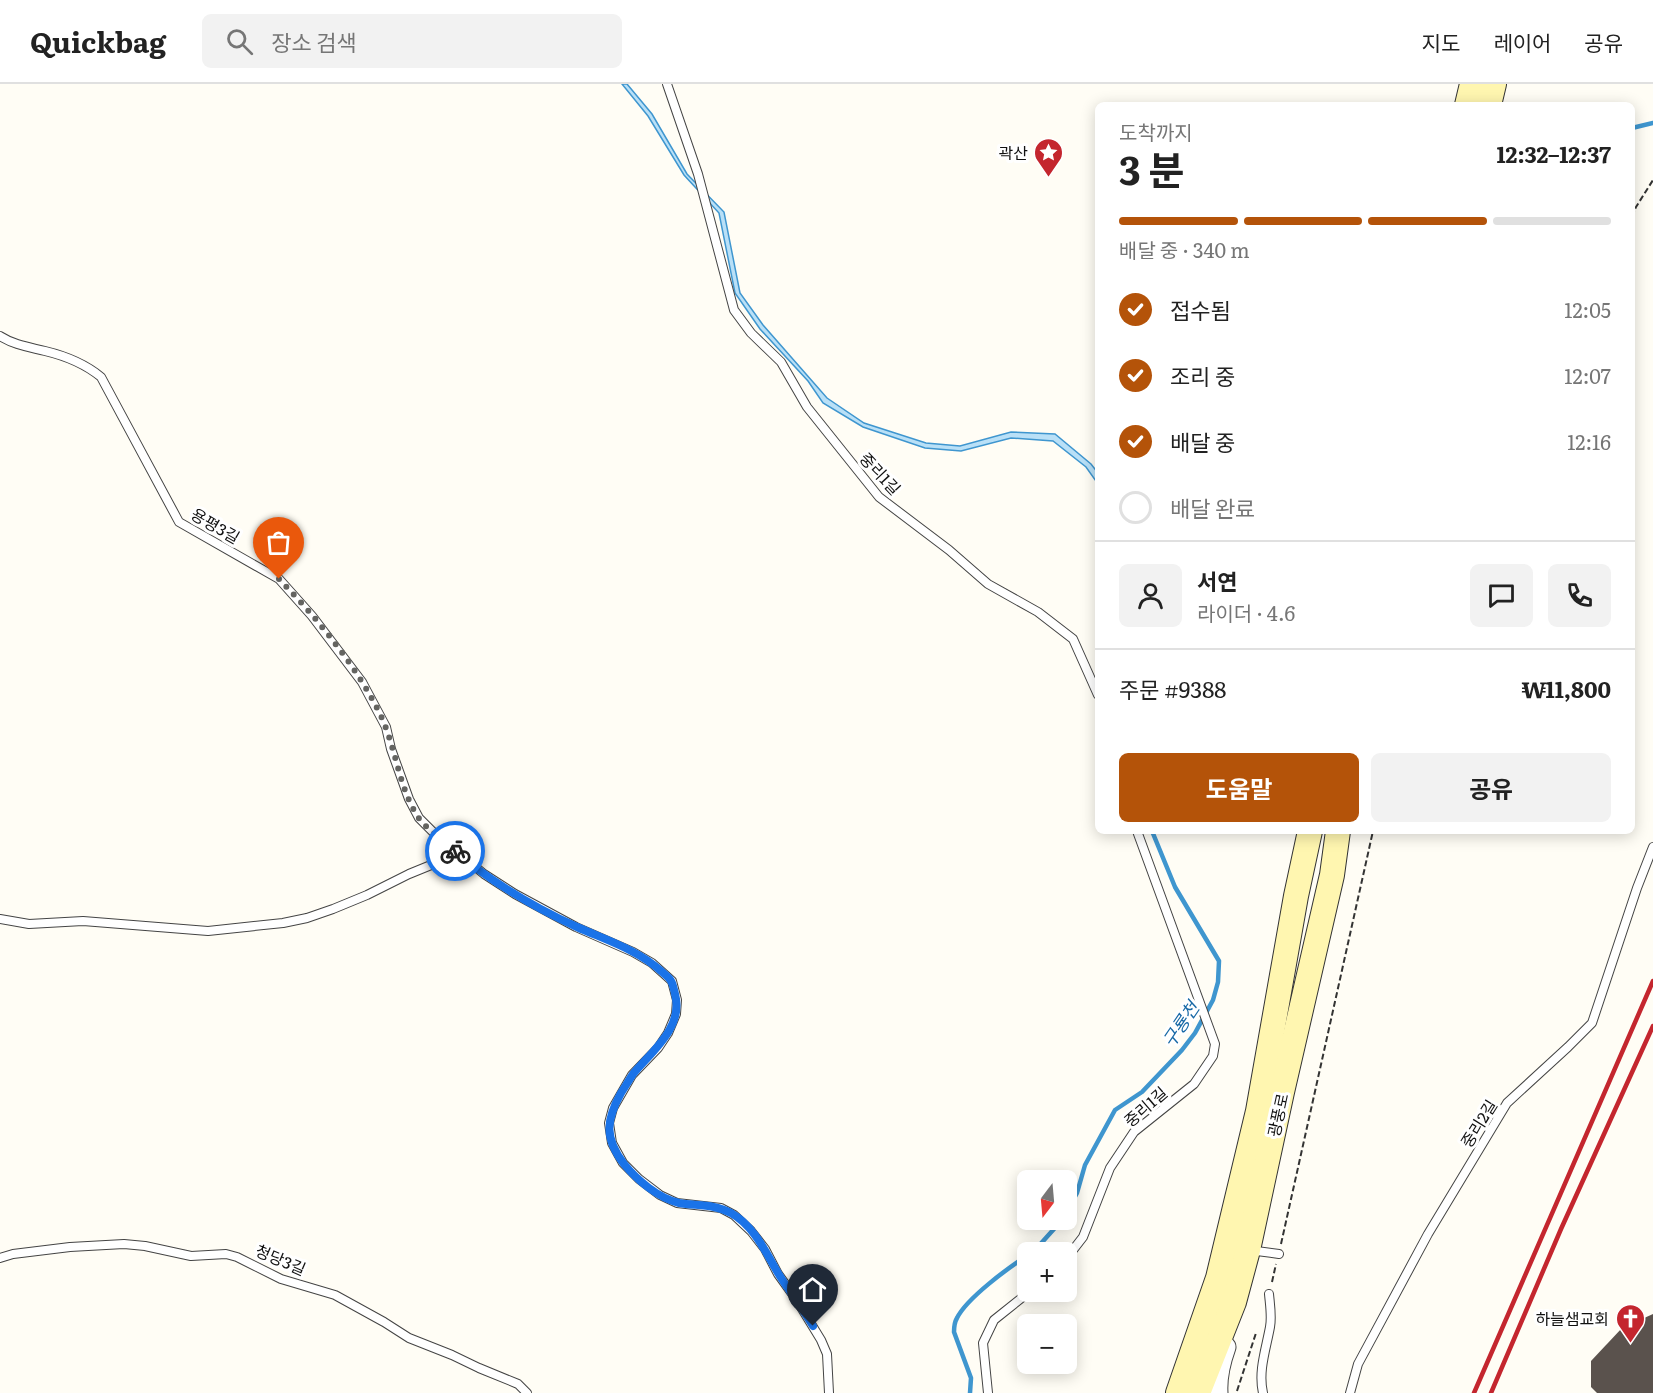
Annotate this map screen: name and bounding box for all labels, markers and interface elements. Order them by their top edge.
search box [202,14,622,68]
text: Quickbag [30,20,166,62]
icon: search [223,25,256,58]
text: 장소 검색 [271,25,357,58]
text: 지도 [1422,26,1460,57]
text: 레이어 [1493,26,1551,57]
text: 공유 [1584,26,1623,57]
text: 도착까지 [1119,116,1193,146]
place icon: 곽산 [1033,136,1065,178]
text: 12:32–12:37 [1497,137,1611,170]
text: 3 분 [1119,139,1184,197]
place label: 곽산 [999,140,1028,164]
text: 배달 중 · 340 m [1119,234,1250,264]
icon: check [1119,293,1152,326]
text: 접수됨 [1170,293,1231,326]
text: 12:05 [1564,294,1611,324]
icon: check [1119,359,1152,392]
text: 조리 중 [1170,359,1235,392]
text: 12:07 [1564,360,1611,390]
icon: check [1119,425,1152,458]
text: 배달 중 [1170,425,1235,458]
text: 12:16 [1567,426,1611,456]
street label: 중리1길 [855,446,907,500]
text: 배달 완료 [1170,491,1255,524]
street label: 용평3길 [187,501,245,549]
pin [253,517,304,579]
icon: bag [262,526,295,559]
button: person [1119,564,1182,627]
text: 서연 [1197,564,1237,597]
button: chat [1470,564,1533,627]
button: phone [1548,564,1611,627]
text: 라이더 · 4.6 [1197,597,1295,627]
text: 주문 #9388 [1119,672,1226,705]
text: ₩11,800 [1521,672,1611,705]
button: 도움말 [1119,753,1359,822]
button: 공유 [1371,753,1611,822]
courier [425,821,485,881]
icon: bike [439,835,472,868]
water label: 구룡천 [1155,994,1206,1052]
street label: 중리1길 [1118,1080,1172,1132]
street label: 광풍로 [1261,1091,1293,1139]
street label: 중리2길 [1454,1094,1502,1152]
north arrow [1017,1170,1077,1230]
map controls [1017,1170,1077,1374]
street label: 청당3길 [252,1238,310,1280]
button: + [1017,1242,1077,1302]
pin [787,1264,838,1326]
icon: home [796,1273,829,1306]
church icon: 하늘샘교회 [1614,1302,1646,1344]
place label: 하늘샘교회 [1535,1306,1609,1330]
button: − [1017,1314,1077,1374]

